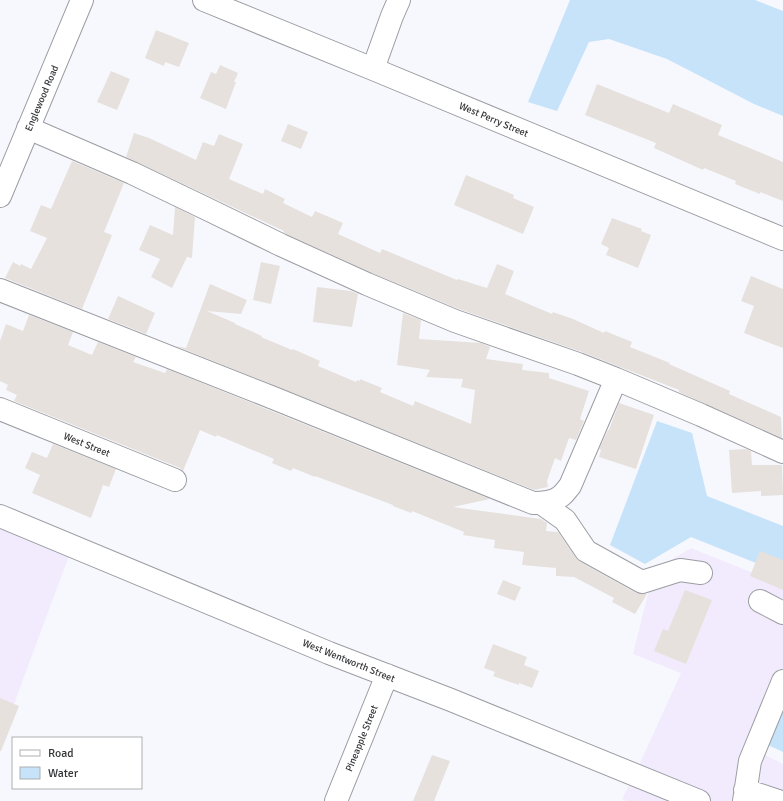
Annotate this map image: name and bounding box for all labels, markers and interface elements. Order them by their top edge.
street label: Englewood Road [23,64,61,133]
street label: West Perry Street [457,100,531,140]
street label: West Street [62,430,112,460]
street label: West Wentworth Street [301,637,397,685]
street label: Pineapple Street [343,703,381,773]
legend [12,737,142,789]
text: Road [48,746,74,761]
text: Water [48,766,79,781]

